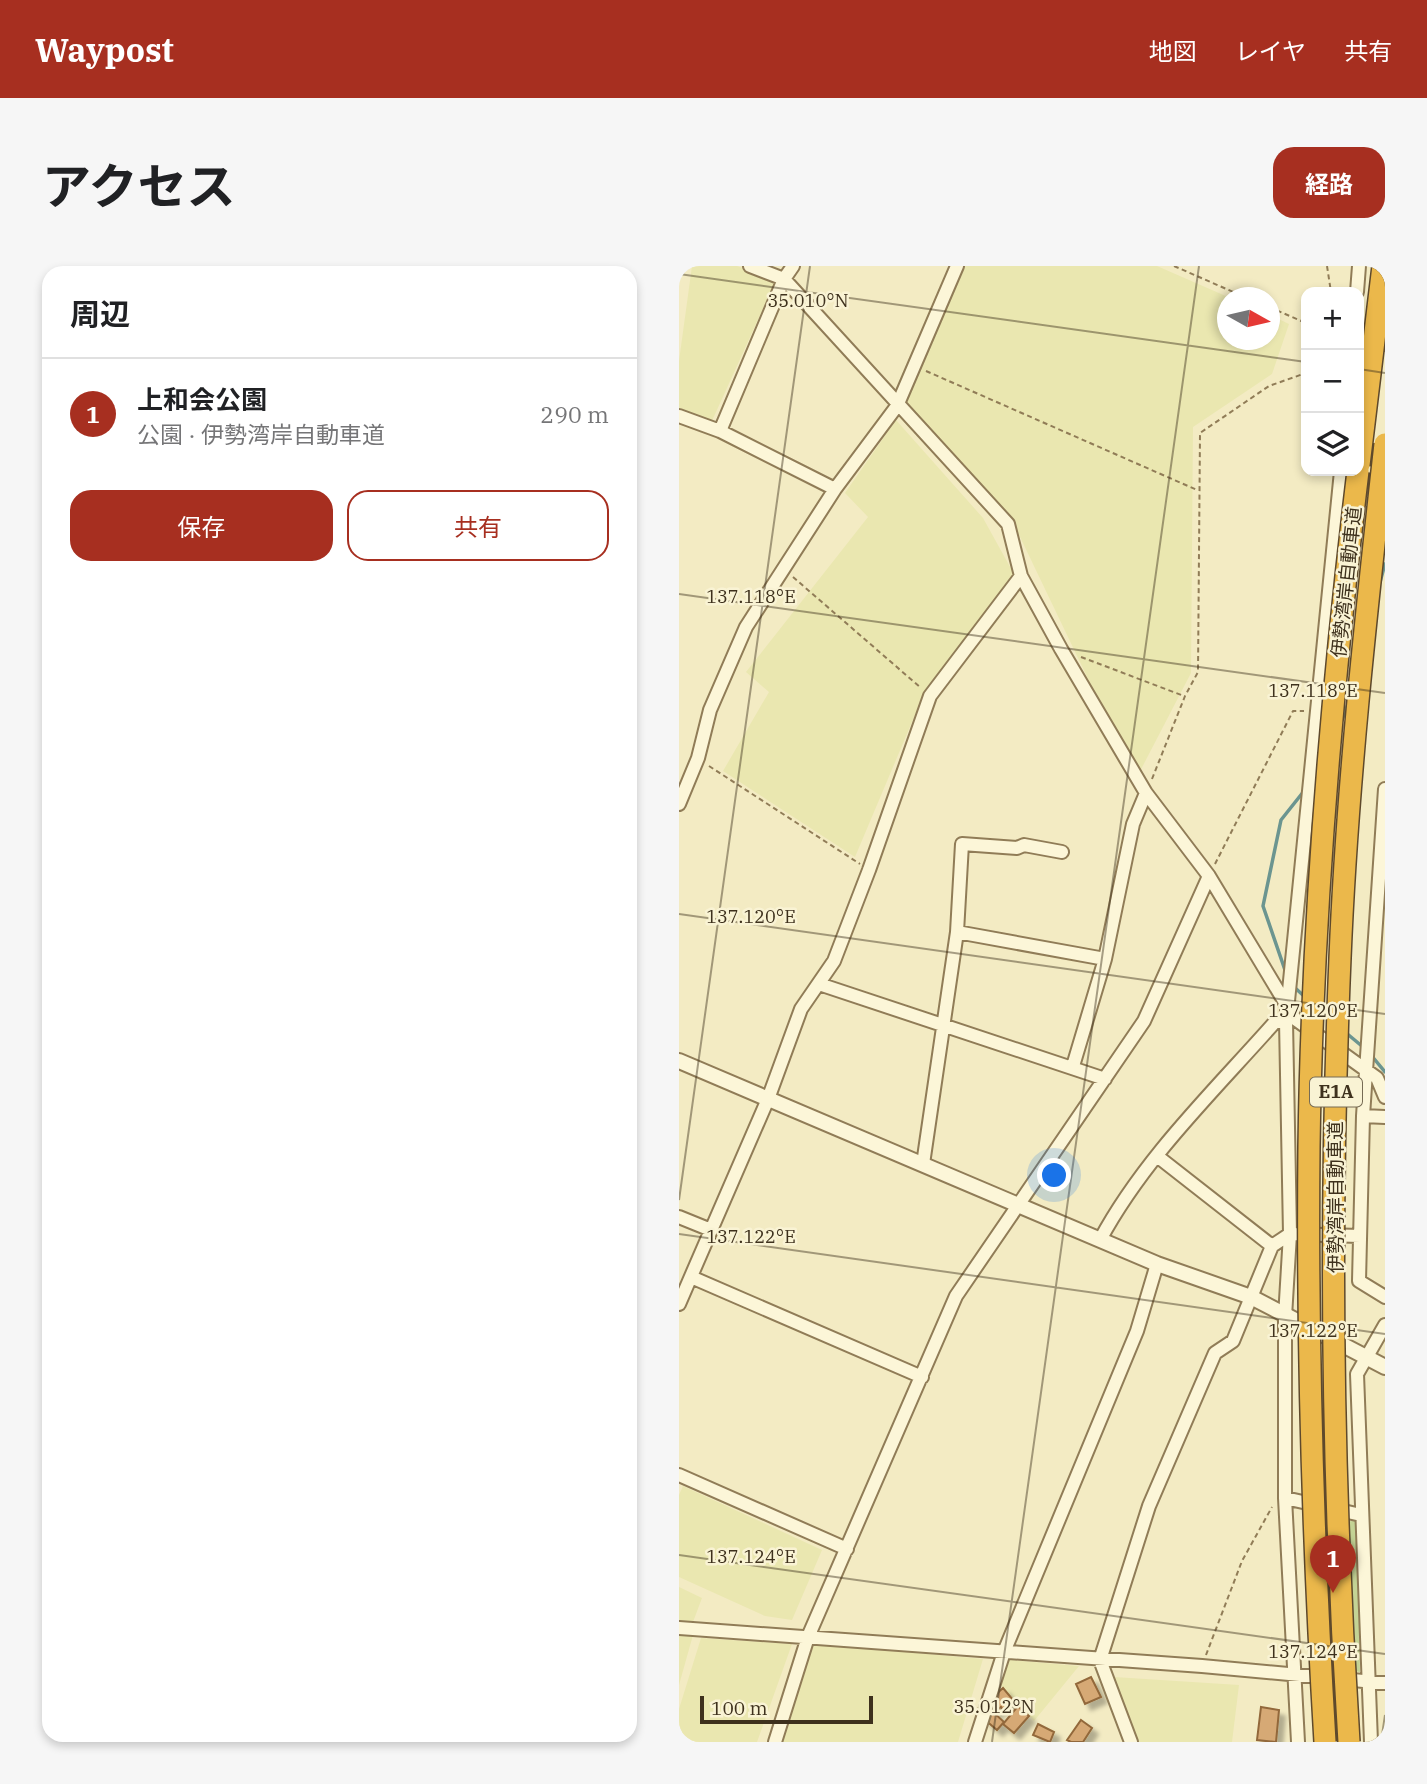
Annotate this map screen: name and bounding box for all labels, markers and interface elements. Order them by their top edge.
text: Waypost [35,28,174,71]
text: 地図 [1149,35,1197,67]
text: レイヤ [1235,35,1306,67]
text: 共有 [1344,35,1392,67]
button: 経路 [1273,147,1385,218]
text: アクセス [42,154,236,217]
north arrow [1217,287,1280,350]
map controls [1301,287,1364,476]
button: + [1301,287,1364,350]
text: 35.010°N [767,289,849,312]
text: 周辺 [70,294,130,333]
button: − [1301,350,1364,413]
text: 上和会公園 [137,382,267,416]
text: 1 [86,399,100,429]
text: 290 m [540,399,609,429]
button: layers [1301,413,1364,476]
text: 公園 · 伊勢湾岸自動車道 [137,419,385,449]
button: 保存 [70,490,333,561]
button: 共有 [347,490,609,561]
street label: 伊勢湾岸自動車道 [1326,505,1366,659]
text: 137.118°E [706,585,796,608]
text: 137.118°E [1268,679,1358,702]
text: 137.120°E [706,905,796,928]
text: 137.120°E [1268,999,1358,1022]
road number: E1A [1310,1078,1362,1106]
street label: 伊勢湾岸自動車道 [1323,1121,1347,1273]
your location [1037,1158,1071,1192]
text: 137.122°E [706,1225,796,1248]
text: 137.122°E [1268,1319,1358,1342]
pin: 1 [1310,1535,1356,1593]
text: 137.124°E [706,1545,796,1568]
text: 137.124°E [1268,1640,1358,1663]
scale bar [700,1693,873,1725]
text: 35.012°N [953,1695,1035,1718]
text: 100 m [711,1696,768,1720]

